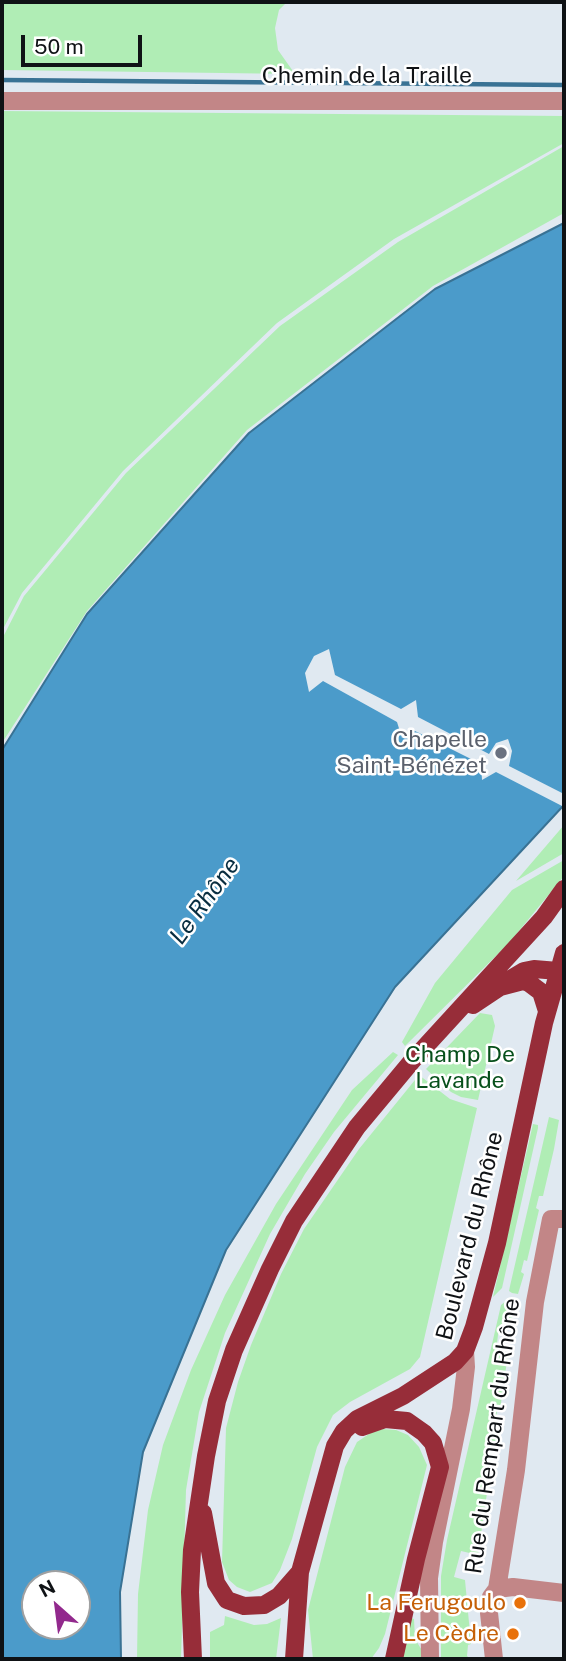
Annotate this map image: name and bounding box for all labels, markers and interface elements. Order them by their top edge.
scale bar [24,21,145,65]
text: 50 m [34,34,84,59]
street label: Chemin de la Traille [262,62,472,90]
place label: Chapelle Saint-Bénézet [336,726,487,780]
marker: Chapelle Saint-Bénézet [493,745,509,761]
water label: Le Rhône [164,852,246,950]
park label: Champ De Lavande [405,1041,515,1095]
street label: Boulevard du Rhône [431,1129,509,1343]
street label: Rue du Rempart du Rhône [460,1296,526,1576]
north arrow [21,1570,91,1640]
text: N [35,1575,59,1601]
place label: La Ferugoulo [366,1589,506,1617]
marker: La Ferugoulo [512,1595,528,1611]
place label: Le Cèdre [403,1620,499,1648]
marker: Le Cèdre [505,1626,521,1642]

